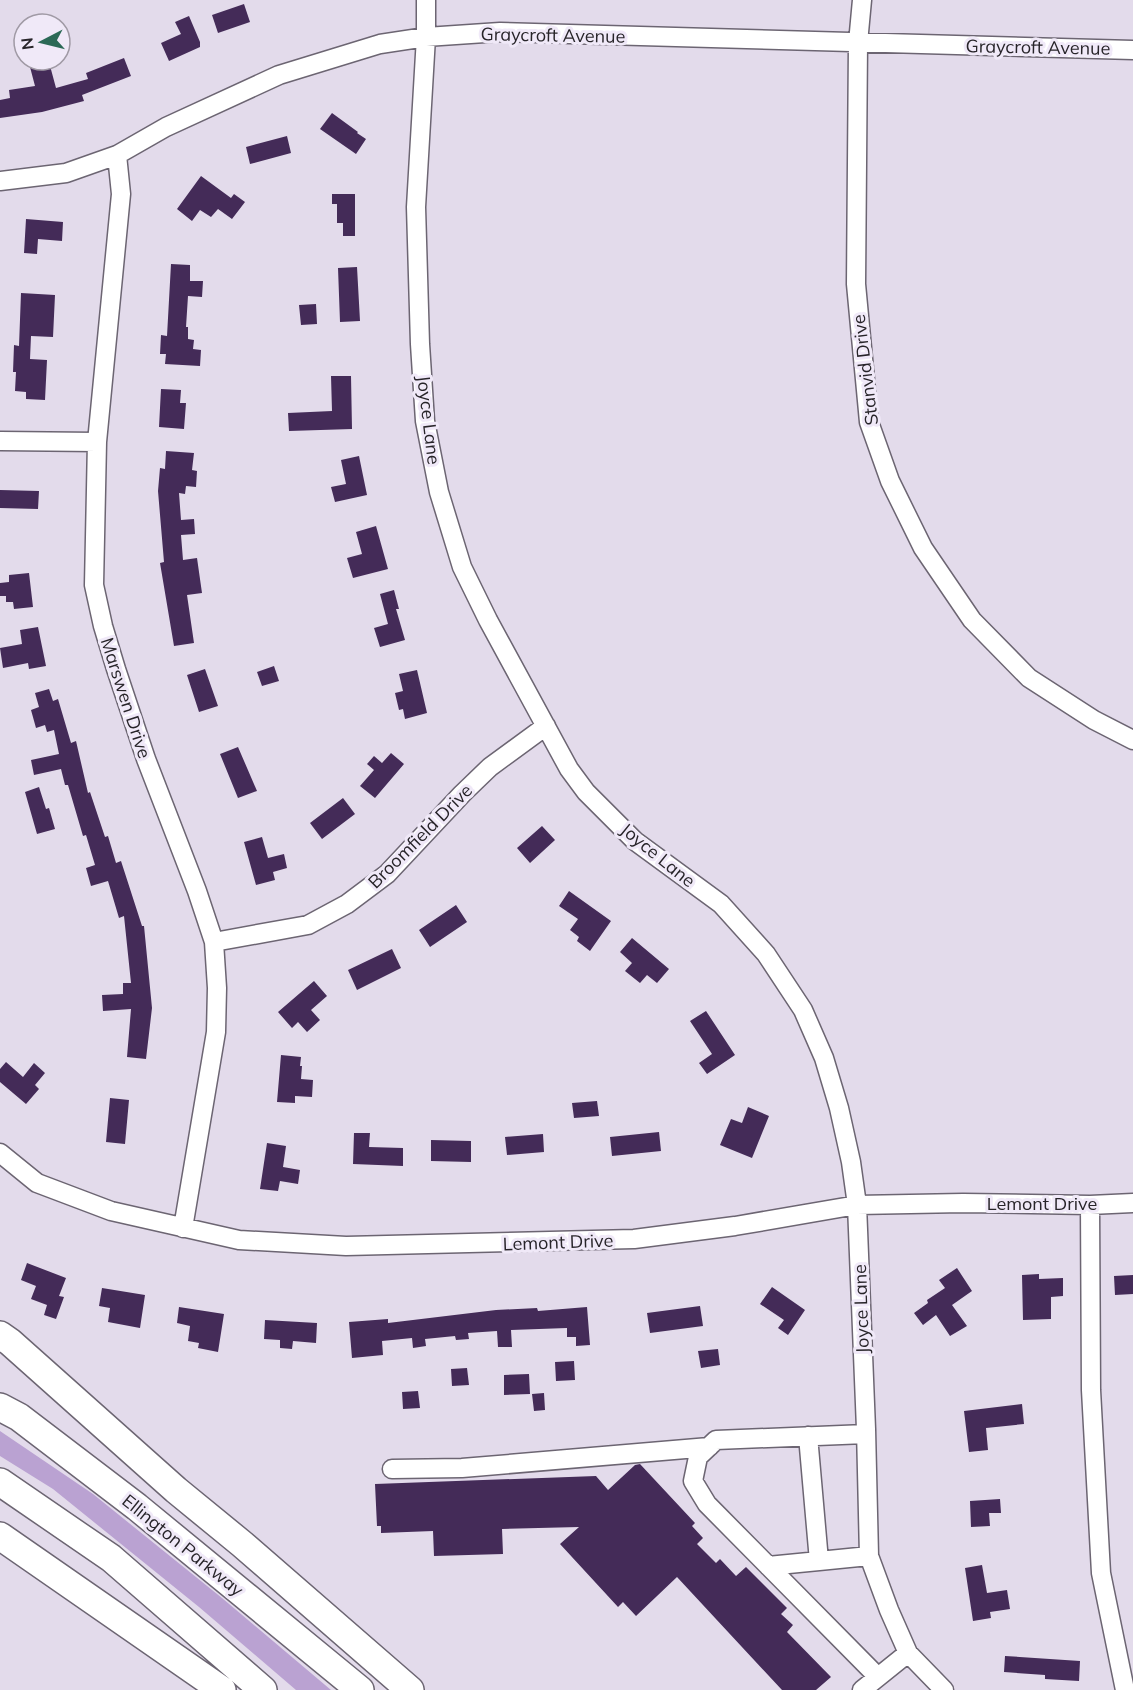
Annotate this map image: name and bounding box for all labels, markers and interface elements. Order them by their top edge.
north arrow [12,12,72,72]
street label: Graycroft Avenue [481,22,625,48]
street label: Graycroft Avenue [966,34,1110,60]
text: N [16,37,38,51]
street label: Stanvid Drive [847,313,883,427]
street label: Joyce Lane [412,374,446,466]
street label: Marswen Drive [96,635,156,761]
street label: Broomfield Drive [363,779,477,893]
street label: Joyce Lane [616,818,700,892]
street label: Lemont Drive [987,1192,1097,1215]
street label: Lemont Drive [502,1229,614,1255]
street label: Joyce Lane [848,1264,874,1354]
street label: Ellington Parkway [118,1489,249,1601]

